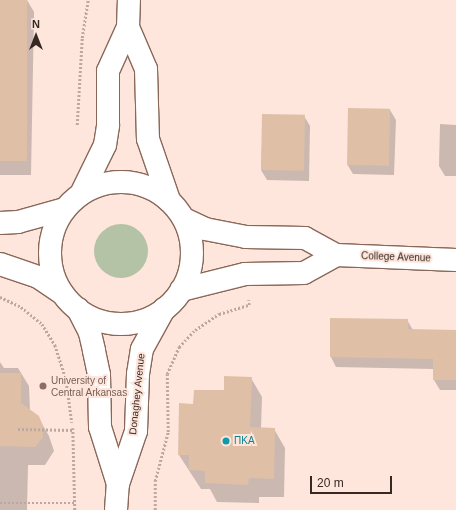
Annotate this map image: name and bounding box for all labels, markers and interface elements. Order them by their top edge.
north arrow [16,16,56,56]
text: N [32,18,40,30]
street label: College Avenue [361,250,431,264]
street label: Donaghey Avenue [127,353,147,435]
place label: University of Central Arkansas [51,374,128,398]
marker: University of Central Arkansas [38,381,48,391]
place label: ΠΚΑ [234,435,255,447]
marker: ΠΚΑ [221,436,231,446]
scale bar [312,468,394,494]
text: 20 m [317,476,344,490]

